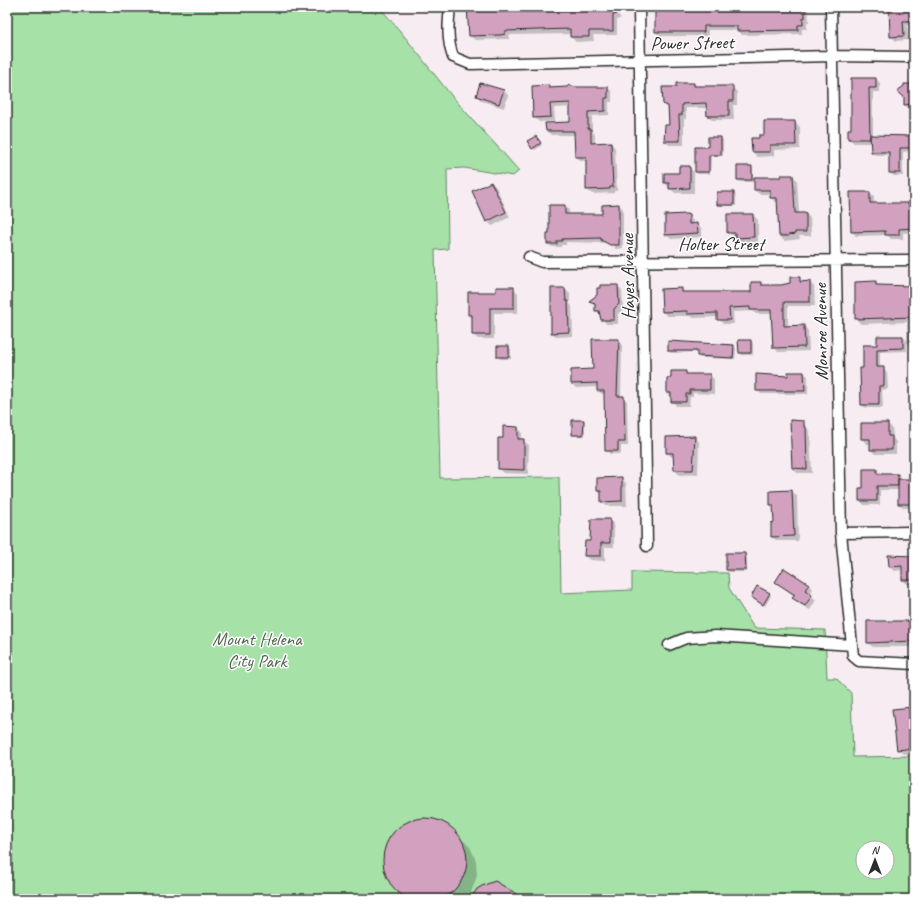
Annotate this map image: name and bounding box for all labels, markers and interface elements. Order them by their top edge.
street label: Power Street [650,30,736,56]
street label: Hayes Avenue [615,232,641,320]
street label: Holter Street [678,232,767,256]
street label: Monroe Avenue [808,281,834,381]
park label: Mount Helena City Park [212,627,303,673]
north arrow [855,840,895,880]
text: N [872,843,881,857]

